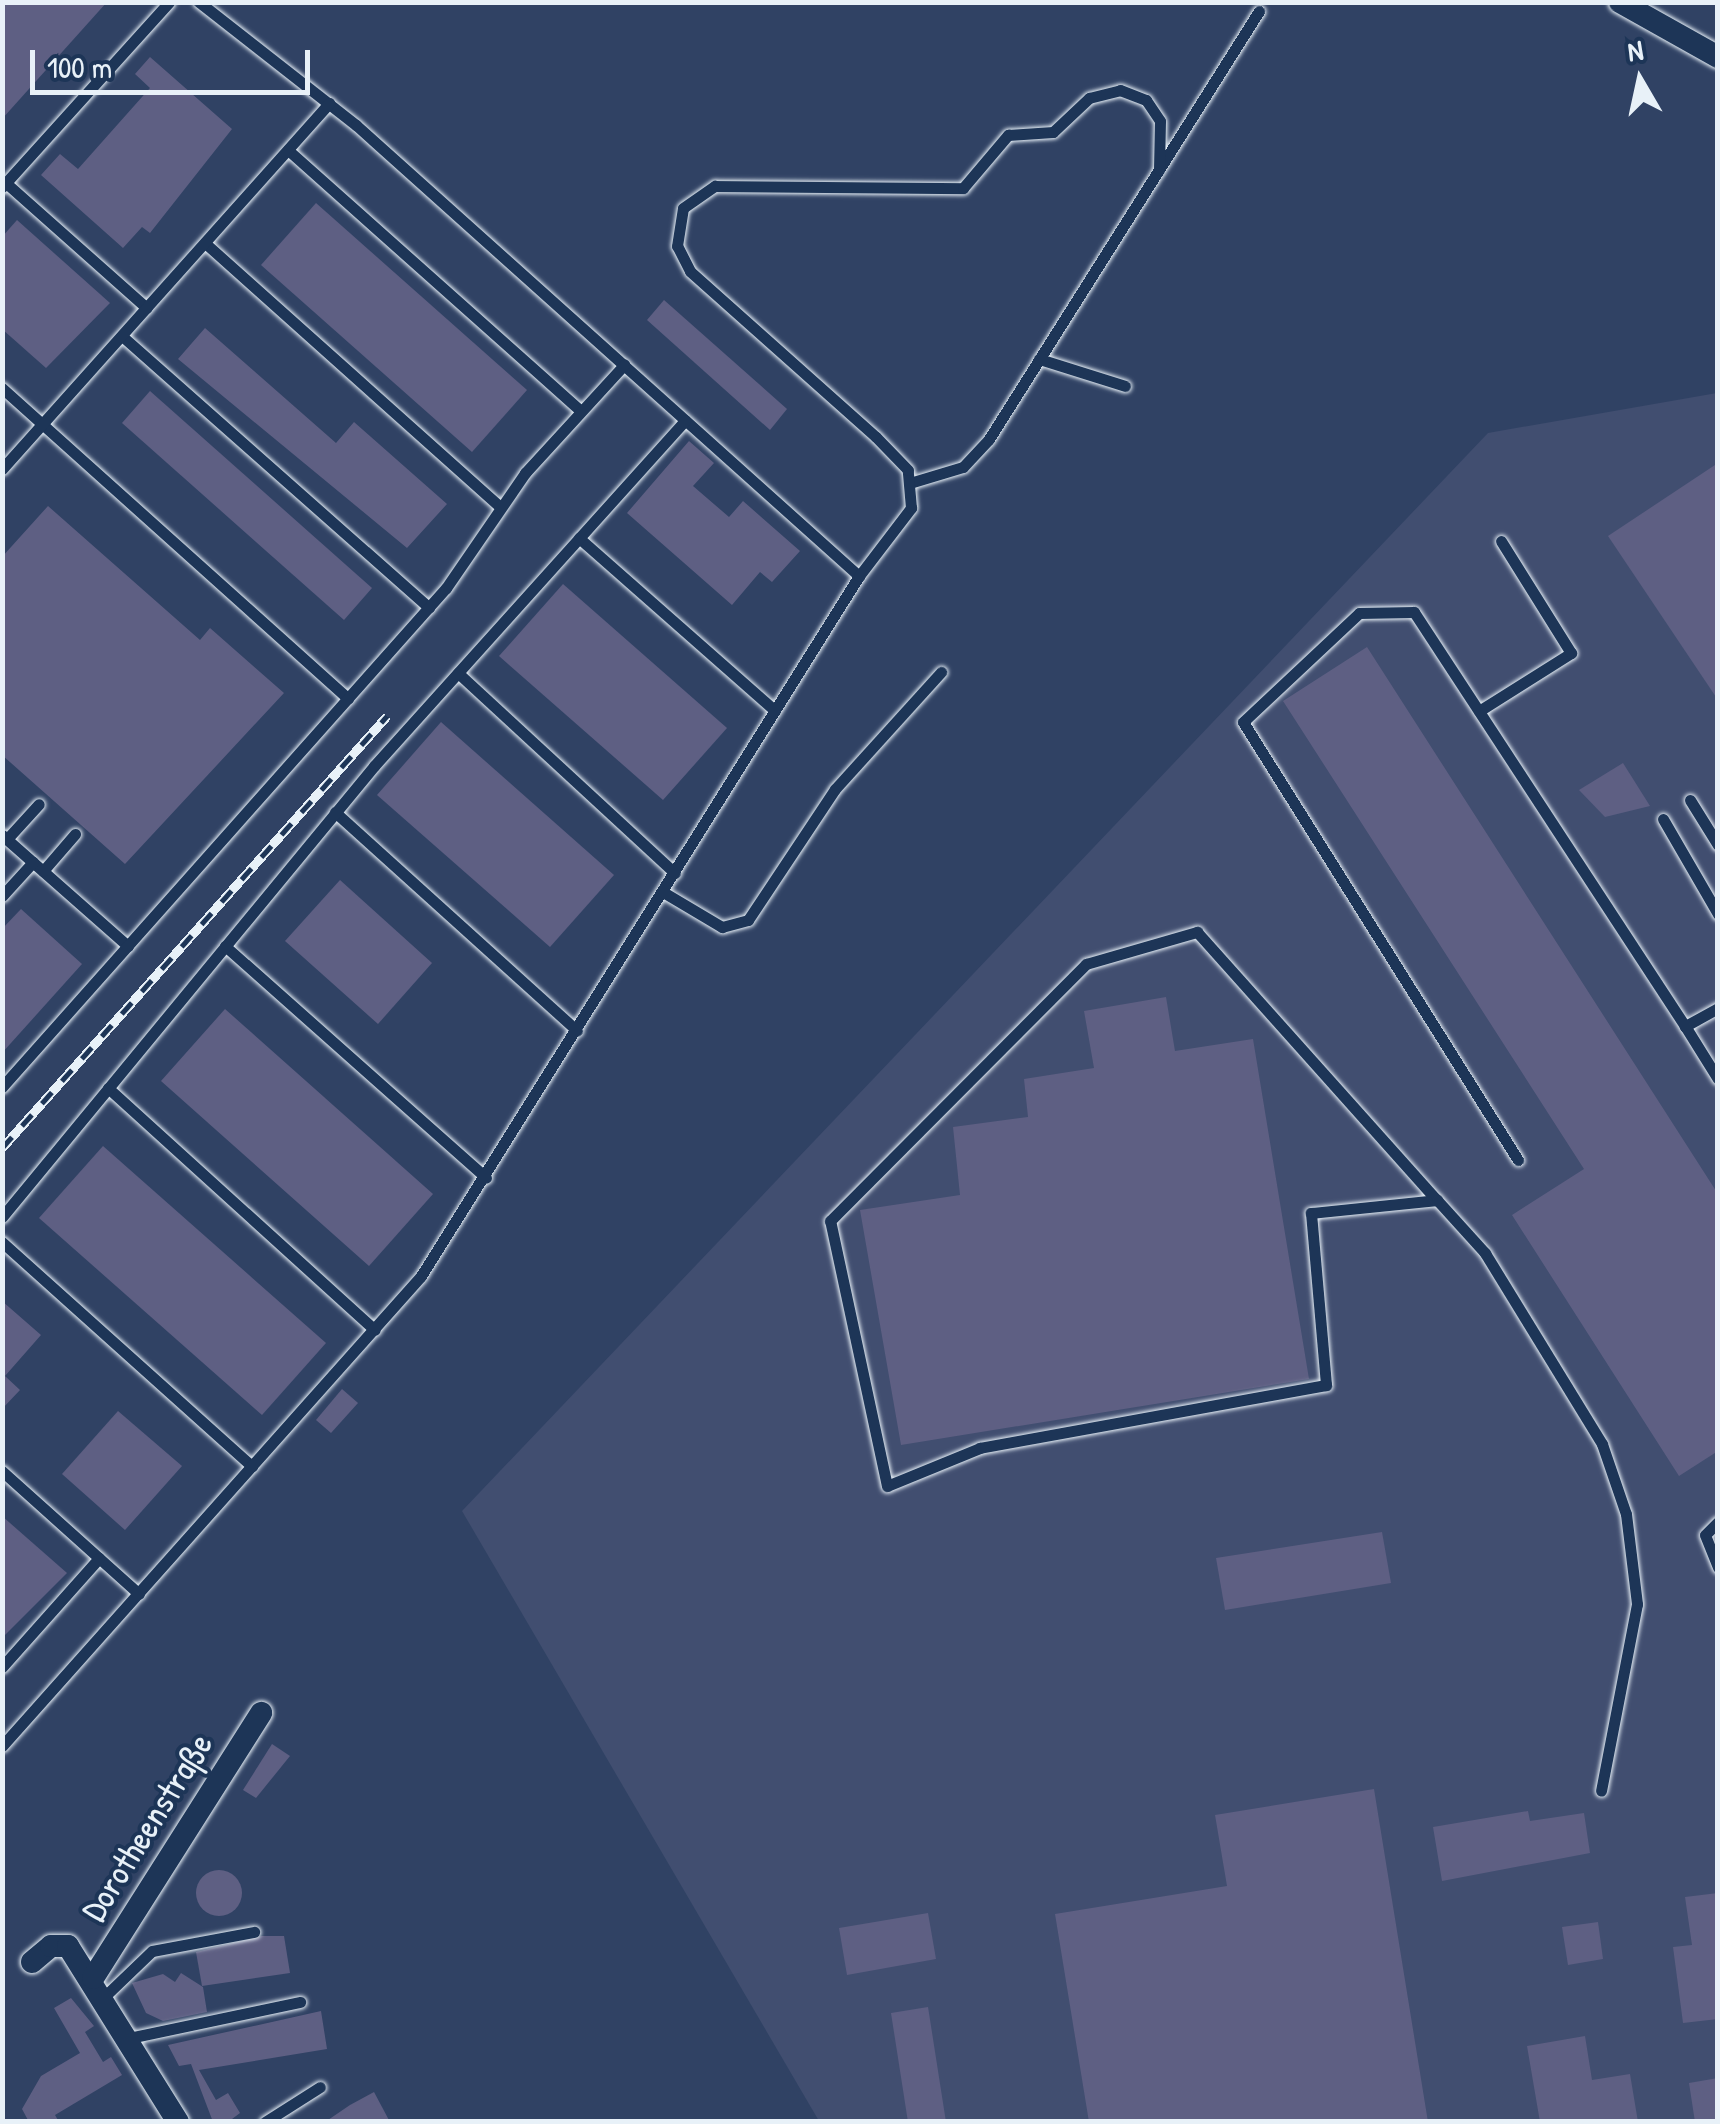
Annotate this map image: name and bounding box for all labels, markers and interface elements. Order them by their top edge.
scale bar [35,30,315,92]
north arrow [1590,30,1690,130]
text: N [1625,30,1646,70]
text: 100 m [47,47,112,87]
street label: Dorotheenstraße [73,1725,221,1929]

